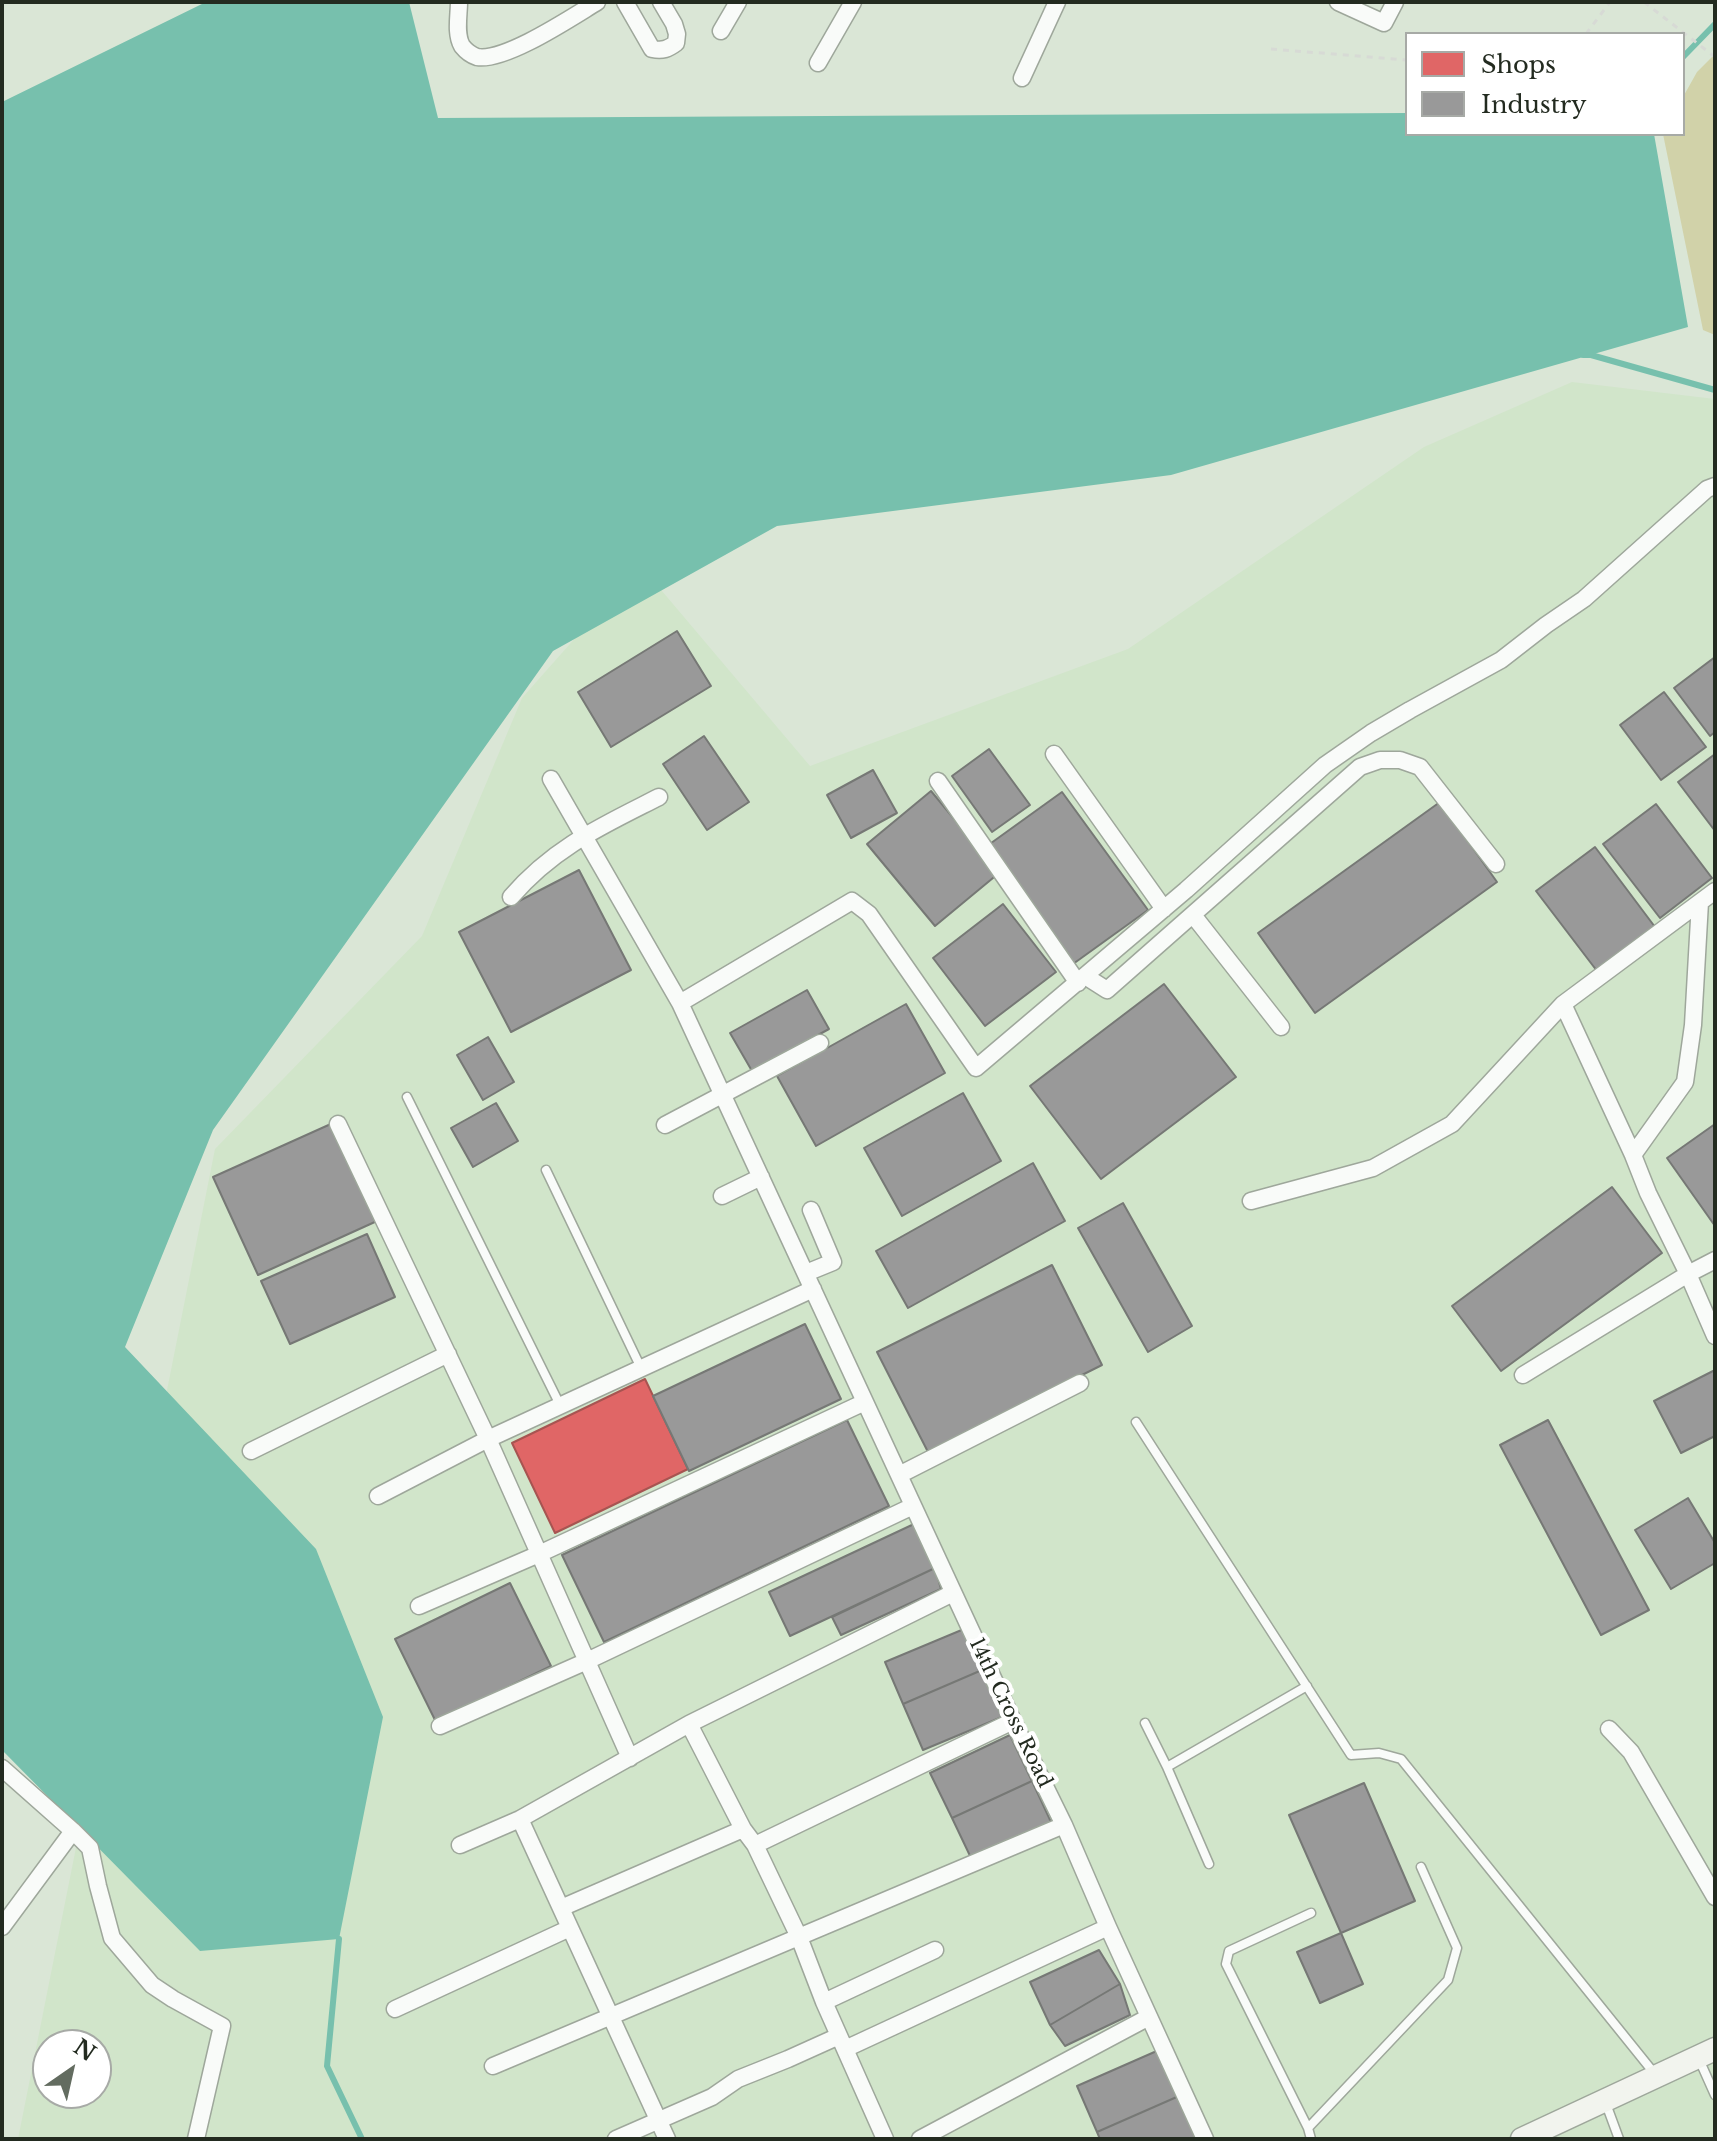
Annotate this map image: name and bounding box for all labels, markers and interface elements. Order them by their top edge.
legend [1405,32,1685,136]
text: Shops [1481,50,1556,79]
text: Industry [1481,90,1587,119]
street label: 14th Cross Road [963,1634,1057,1792]
north arrow [32,2029,112,2109]
text: N [68,2033,101,2067]

